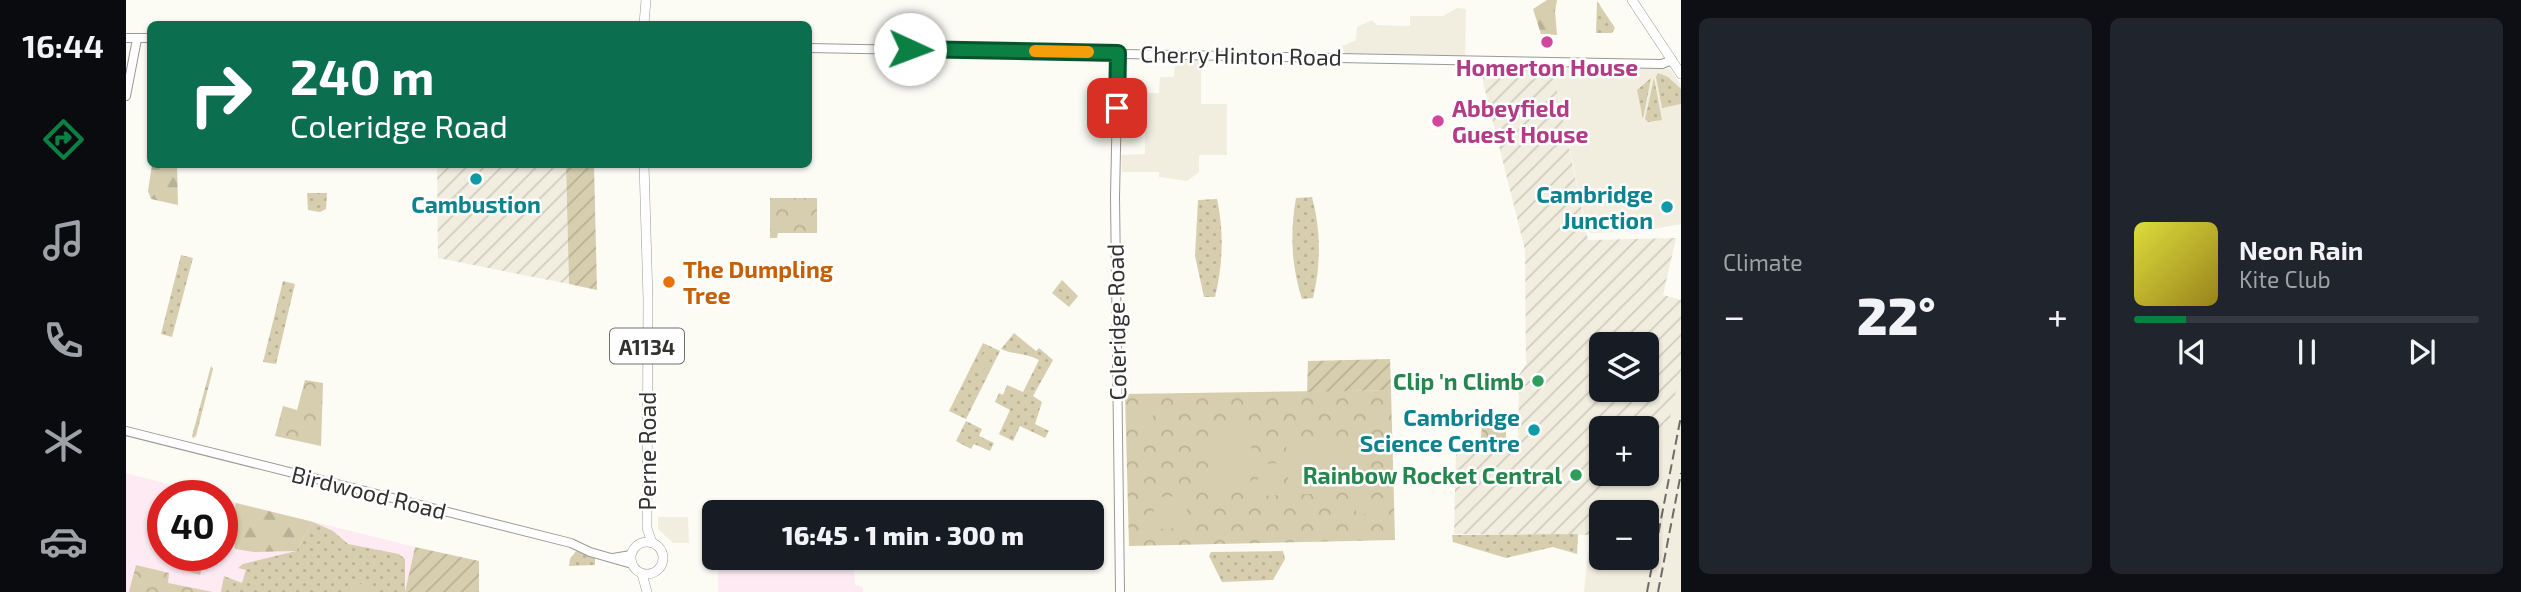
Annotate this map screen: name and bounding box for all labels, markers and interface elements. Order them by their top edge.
position arrow [873,12,947,86]
text: 16:44 [22,26,104,64]
marker: Homerton House [1539,34,1555,50]
street label: Cherry Hinton Road [1140,39,1342,71]
text: 240 m [290,46,434,105]
icon: right [175,49,266,140]
place label: Homerton House [1456,53,1638,81]
pin [1087,78,1147,138]
icon: arrive [1098,89,1136,127]
place label: Abbeyfield Guest House [1452,94,1588,148]
text: Coleridge Road [290,106,508,144]
marker: Abbeyfield Guest House [1430,113,1446,129]
icon: directions [39,115,88,164]
marker: Cambustion [468,171,484,187]
place label: Cambridge Junction [1536,180,1653,234]
place label: Cambustion [411,190,541,218]
marker: Cambridge Junction [1659,199,1675,215]
icon: music [39,216,88,265]
text: Neon Rain [2239,234,2363,265]
street label: Coleridge Road [1101,243,1131,401]
text: Climate [1723,248,1803,276]
place label: The Dumpling Tree [683,255,834,309]
text: Kite Club [2239,265,2331,293]
marker: The Dumpling Tree [661,274,677,290]
text: 22° [1857,283,1936,345]
text: − [1723,292,1745,338]
text: + [2047,292,2068,338]
icon: phone [39,316,88,365]
road number: A1134 [610,328,684,364]
map controls [1589,332,1659,570]
button: layers [1589,332,1659,402]
icon: previous [2173,333,2211,371]
icon: pause [2288,333,2326,371]
icon: next [2403,333,2441,371]
place label: Clip 'n Climb [1393,367,1524,395]
marker: Clip 'n Climb [1530,373,1546,389]
street label: Perne Road [633,392,661,510]
place label: Cambridge Science Centre [1360,403,1520,457]
button: + [1589,416,1659,486]
icon: climate [39,417,88,466]
marker: Cambridge Science Centre [1526,422,1542,438]
street label: Birdwood Road [289,459,449,525]
place label: Rainbow Rocket Central [1303,461,1562,489]
marker: Rainbow Rocket Central [1568,467,1584,483]
speed limit sign: 40 [147,480,238,571]
button: − [1589,500,1659,570]
icon: car [39,517,88,566]
text: 16:45 · 1 min · 300 m [782,519,1024,550]

